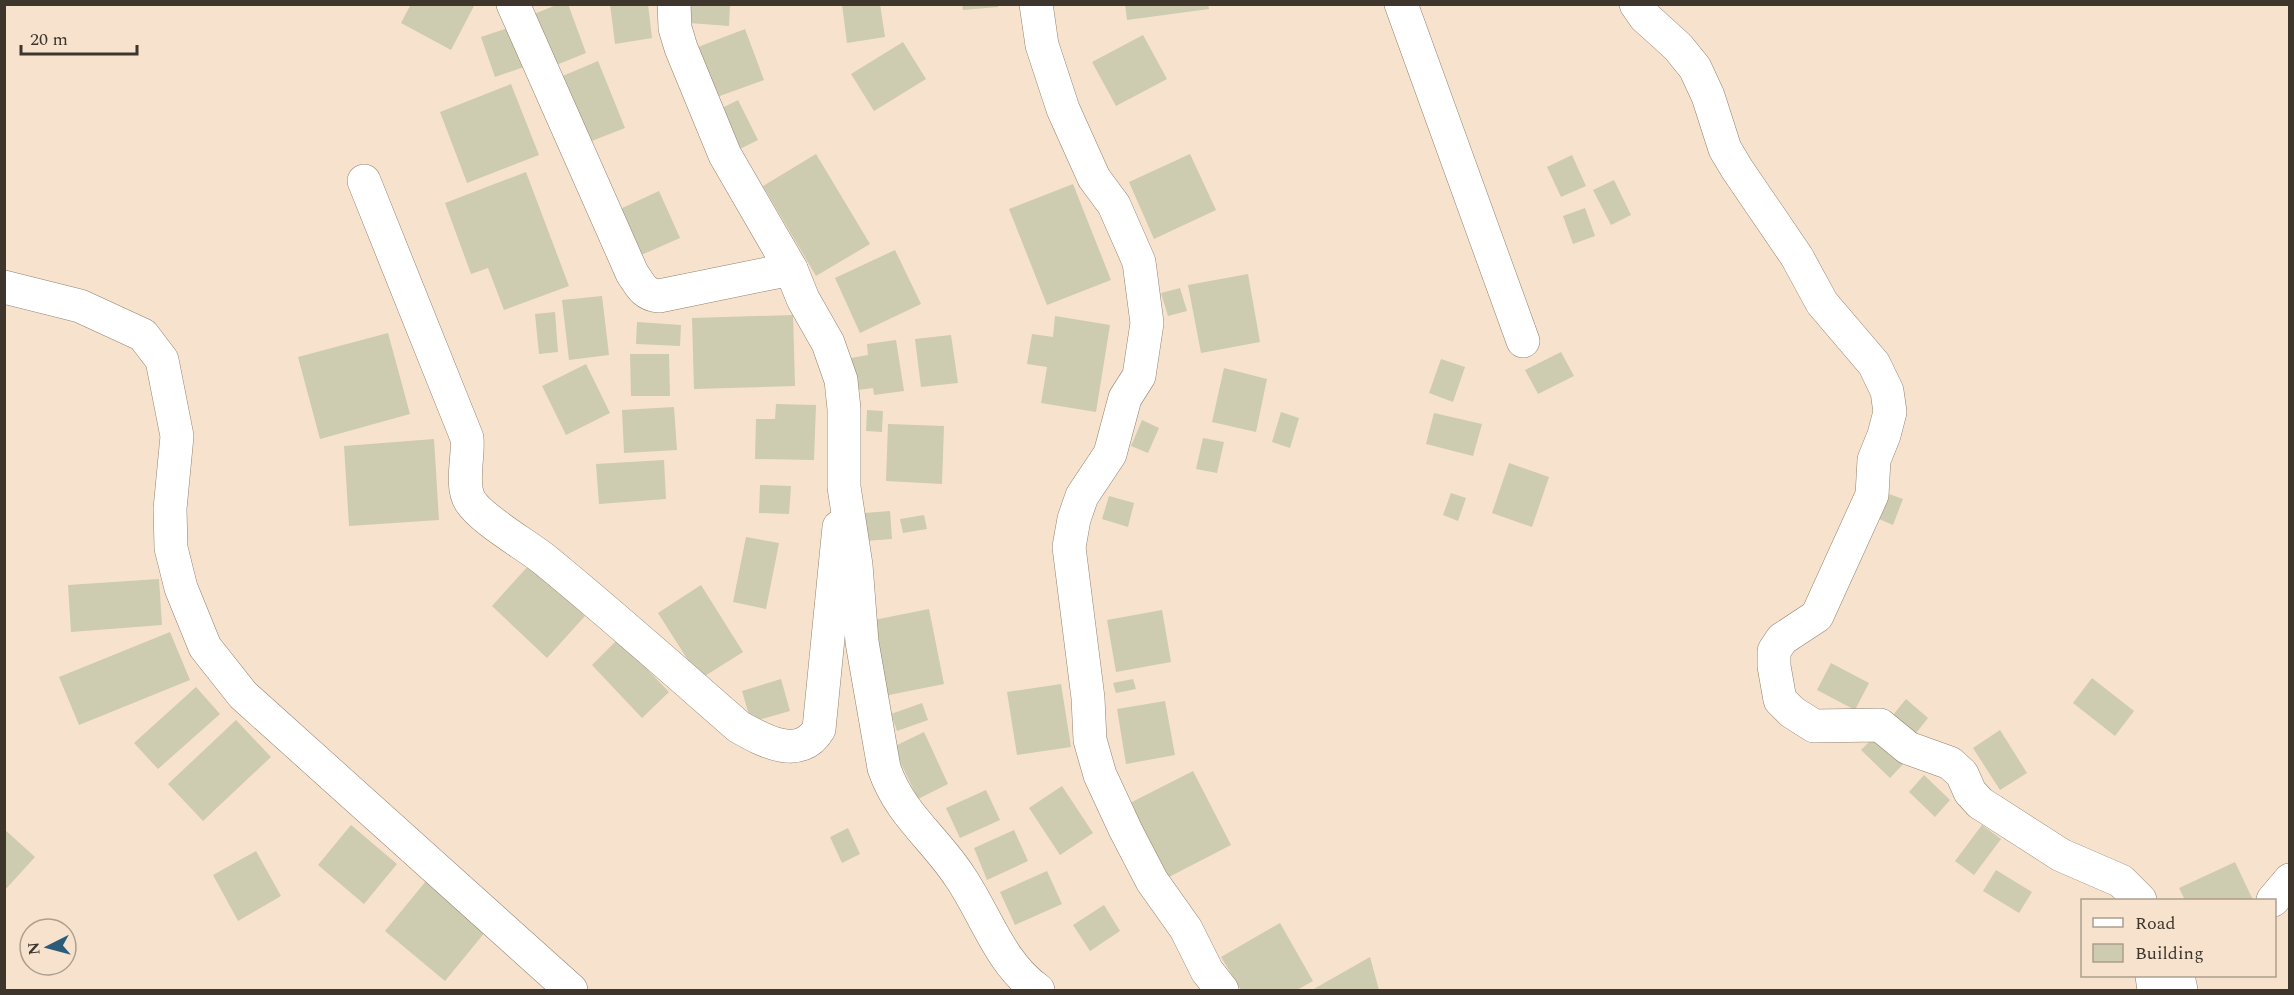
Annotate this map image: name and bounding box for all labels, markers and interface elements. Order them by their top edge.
scale bar [21,18,136,56]
text: 20 m [30,26,68,53]
legend [2081,899,2276,977]
text: Road [2135,910,2176,937]
north arrow [18,917,78,977]
text: Building [2135,940,2204,967]
text: N [21,941,47,956]

